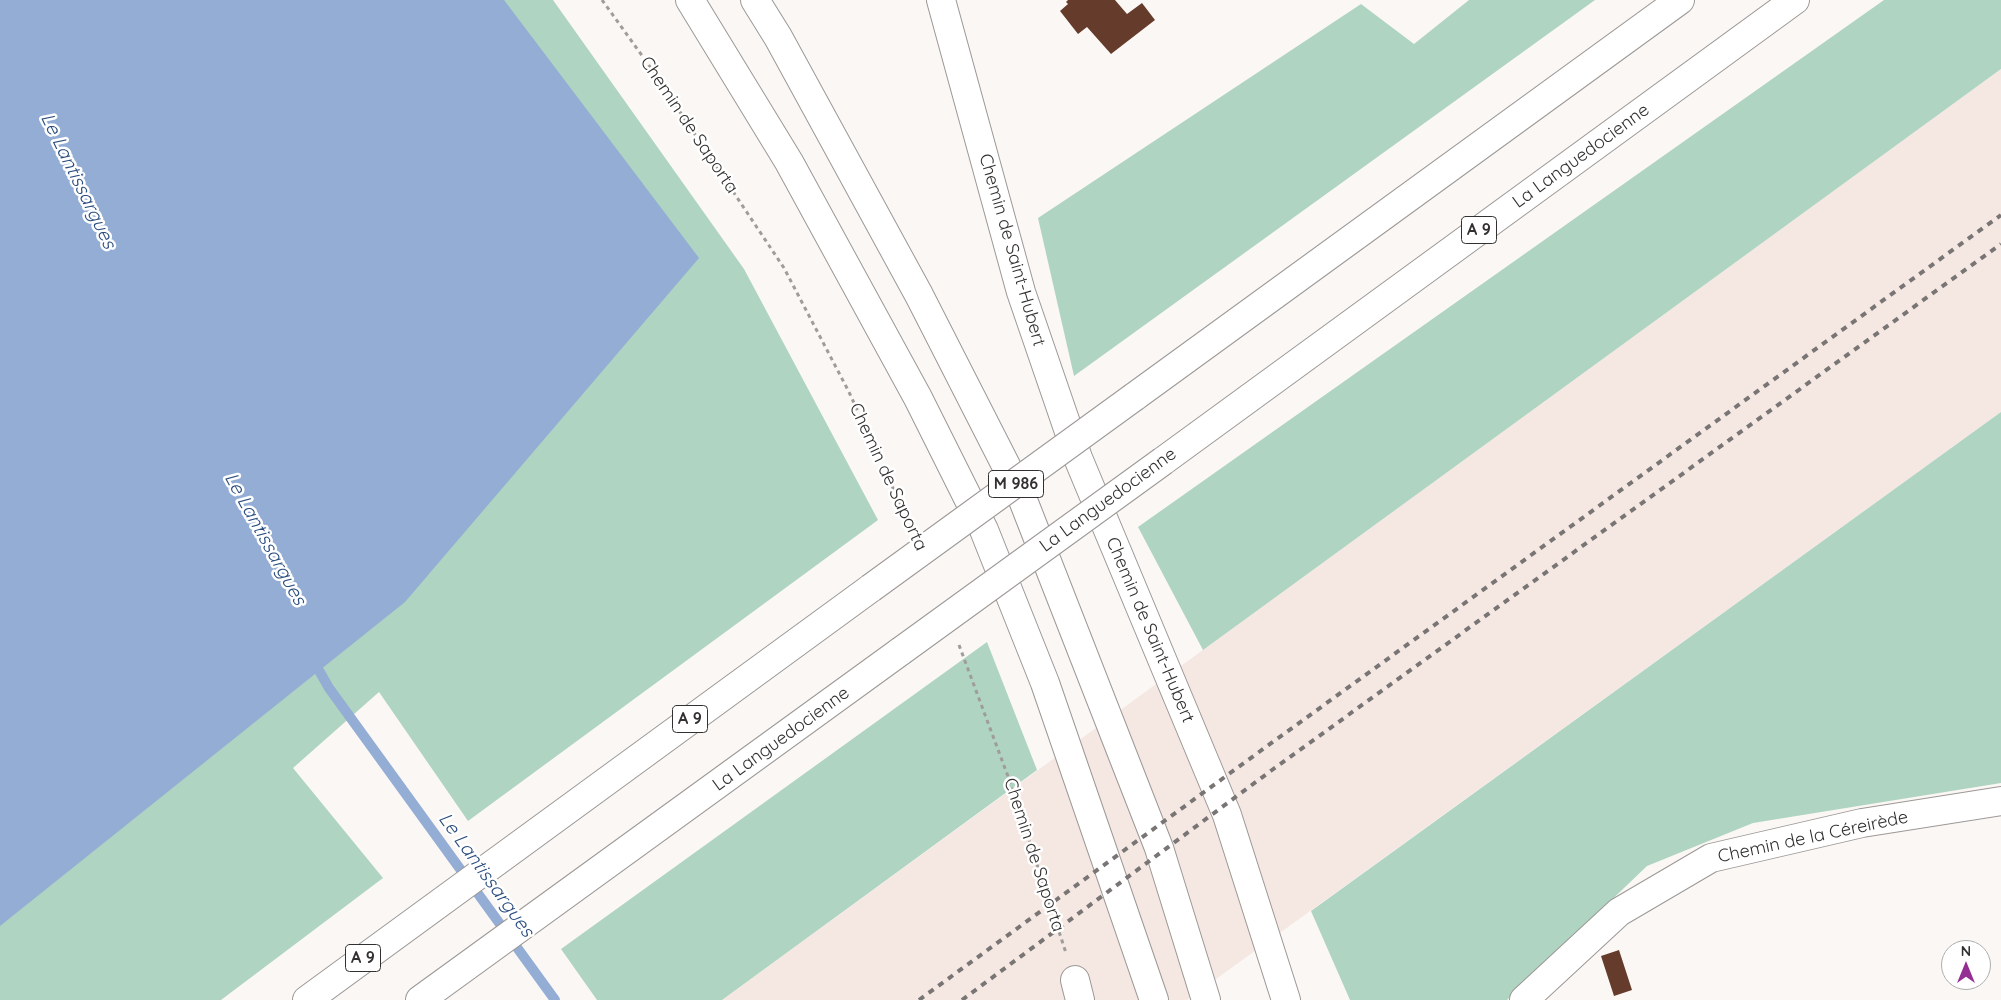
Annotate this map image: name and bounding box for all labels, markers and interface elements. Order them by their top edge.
street label: Chemin de Saporta [635,52,743,198]
street label: La Languedocienne [1508,99,1654,213]
water label: Le Lantissargues [35,110,121,252]
street label: Chemin de Saint-Hubert [974,151,1050,349]
road number: A 9 [1462,216,1496,244]
street label: Chemin de Saporta [844,400,932,554]
street label: La Languedocienne [1035,443,1181,557]
water label: Le Lantissargues [219,469,311,609]
road number: M 986 [988,470,1044,498]
street label: Chemin de Saint-Hubert [1101,534,1199,726]
street label: La Languedocienne [708,682,854,796]
road number: A 9 [672,706,708,732]
street label: Chemin de Saporta [999,775,1069,935]
street label: Chemin de la Céreirède [1716,806,1910,868]
water label: Le Lantissargues [433,809,539,941]
north arrow [1941,940,1991,990]
text: N [1961,942,1971,960]
road number: A 9 [346,944,380,971]

